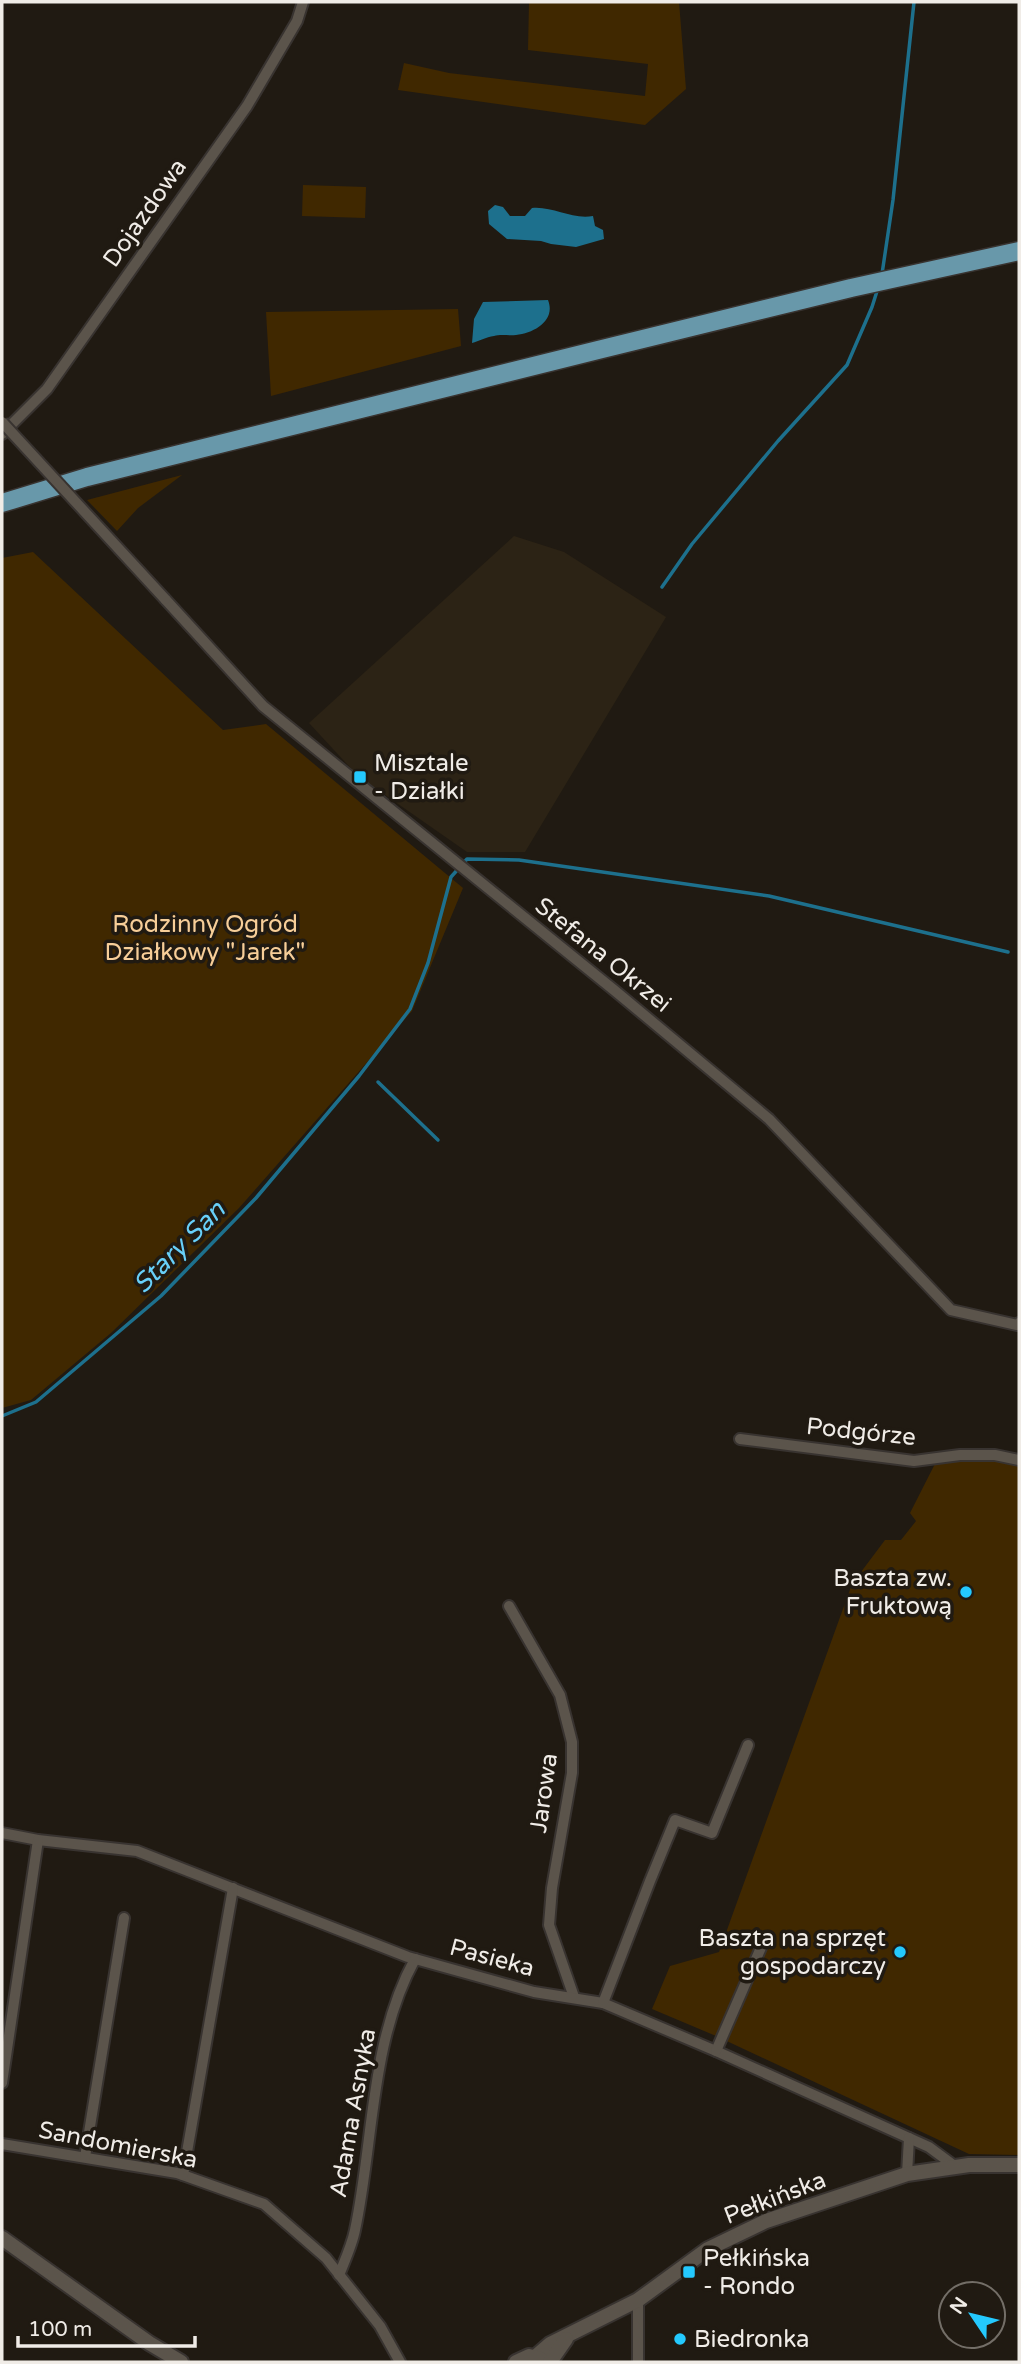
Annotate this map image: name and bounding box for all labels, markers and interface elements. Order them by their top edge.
street label: Dojazdowa [97,153,193,273]
place label: Misztale - Działki [374,749,469,806]
marker: Misztale - Działki [352,769,368,785]
street label: Stefana Okrzei [529,891,677,1019]
park label: Rodzinny Ogród Działkowy "Jarek" [105,910,305,967]
water label: Stary San [127,1194,232,1299]
street label: Podgórze [805,1412,917,1452]
place label: Baszta zw. Fruktową [833,1564,952,1621]
marker: Baszta zw. Fruktową [958,1584,974,1600]
street label: Jarowa [524,1751,564,1835]
place label: Baszta na sprzęt gospodarczy [699,1924,886,1981]
street label: Pasieka [447,1933,537,1983]
marker: Baszta na sprzęt gospodarczy [892,1944,908,1960]
street label: Adama Asnyka [324,2026,382,2200]
street label: Sandomierska [36,2115,200,2175]
street label: Pełkińska [720,2165,830,2231]
place label: Pełkińska - Rondo [703,2244,810,2301]
marker: Pełkińska - Rondo [681,2264,697,2280]
north arrow [937,2280,1007,2350]
text: N [946,2293,972,2318]
scale bar [18,2304,194,2348]
text: 100 m [28,2317,92,2342]
place label: Biedronka [694,2325,810,2354]
marker: Biedronka [672,2331,688,2347]

